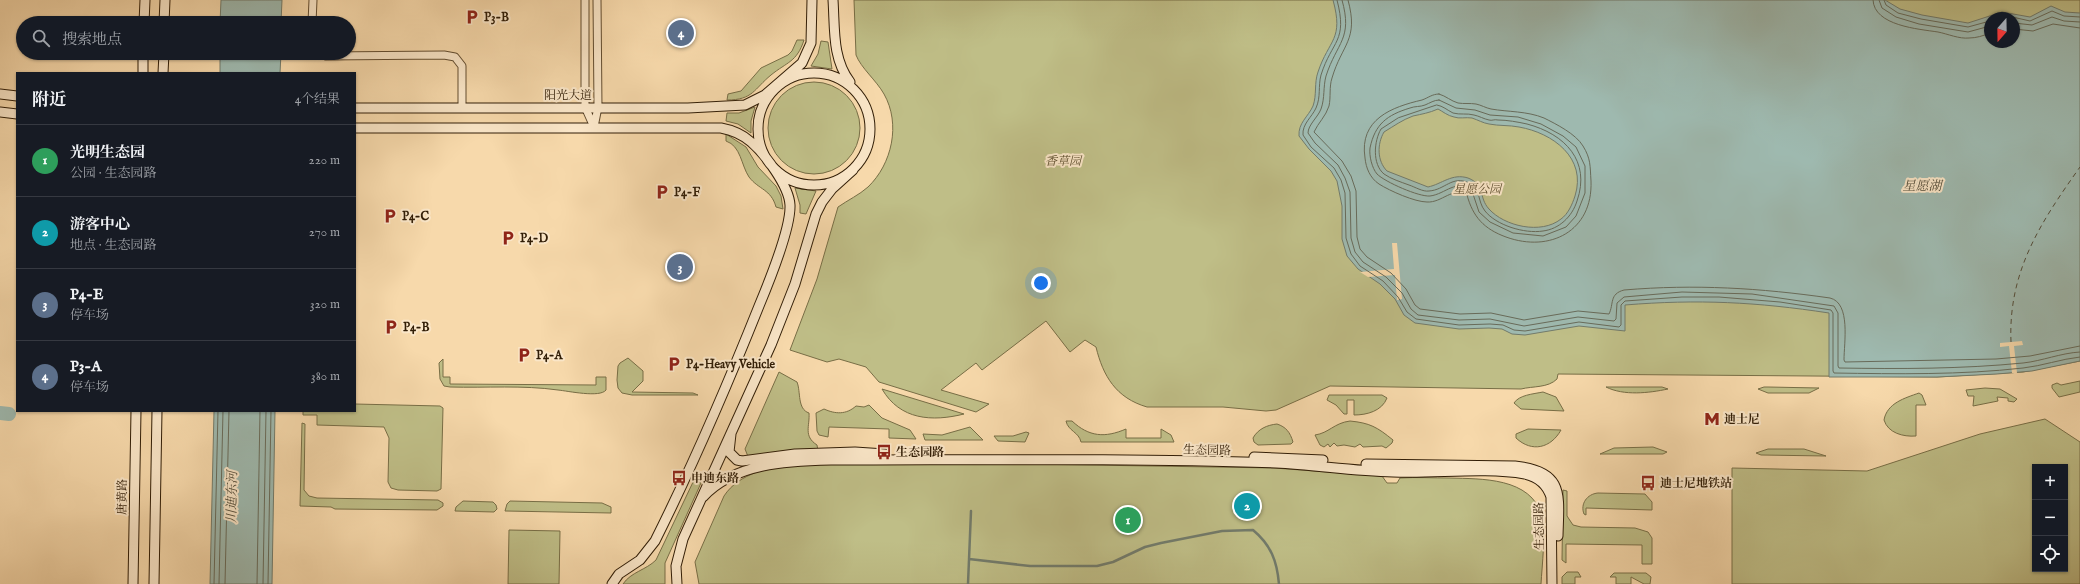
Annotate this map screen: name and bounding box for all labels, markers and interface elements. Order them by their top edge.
parking icon: P3-B [463,8,481,26]
place label: P3-B [484,10,509,25]
north arrow [1984,12,2020,48]
search box [16,16,356,60]
pin: 4 [668,18,694,48]
icon: search [30,27,52,49]
text: 搜索地点 [62,30,122,49]
street label: 阳光大道 [544,88,592,103]
text: 附近 [32,90,66,111]
text: 4个结果 [295,91,340,108]
text: 光明生态园 [70,143,145,162]
text: 1 [43,152,47,169]
text: 220 m [309,152,340,169]
park label: 香草园 [1045,154,1083,169]
text: 公园 · 生态园路 [70,165,157,182]
water label: 星愿湖 [1902,178,1943,195]
park label: 星愿公园 [1453,182,1503,197]
parking icon: P4-F [653,183,671,201]
place label: P4-F [674,185,700,200]
parking icon: P4-C [381,207,399,225]
place label: P4-C [402,209,429,224]
text: 游客中心 [70,215,130,234]
text: 2 [42,224,48,241]
text: 270 m [309,224,340,241]
parking icon: P4-D [499,229,517,247]
place label: P4-D [520,231,548,246]
text: 地点 · 生态园路 [70,237,157,254]
pin: 3 [667,252,693,282]
your location [1031,273,1051,293]
text: P4-E [70,285,103,304]
text: 3 [43,296,47,313]
text: 320 m [310,296,340,313]
text: 停车场 [70,307,109,324]
parking icon: P4-B [382,318,400,336]
place label: P4-B [403,320,429,335]
parking icon: P4-A [515,346,533,364]
place label: P4-A [536,348,563,363]
parking icon: P4-Heavy Vehicle [665,355,683,373]
text: P3-A [70,357,101,376]
place label: P4-Heavy Vehicle [686,357,776,373]
text: 4 [42,368,48,385]
text: 380 m [311,368,340,385]
text: 停车场 [70,379,109,396]
metro station icon: 迪士尼 [1703,410,1721,428]
place label: 迪士尼 [1724,412,1760,427]
bus stop icon: 生态园路 [875,443,893,461]
street label: 生态园路 [1183,443,1231,458]
place label: 生态园路 [896,445,944,460]
map controls [2032,464,2068,572]
button: + [2032,464,2068,500]
water label: 川迪东河 [224,469,241,523]
bus stop icon: 申迪东路 [670,469,688,487]
place label: 申迪东路 [691,471,739,486]
bus stop icon: 迪士尼地铁站 [1639,474,1657,492]
place label: 迪士尼地铁站 [1660,476,1732,491]
street label: 唐黄路 [115,479,130,515]
pin: 2 [1234,491,1260,521]
button: − [2032,500,2068,536]
street label: 生态园路 [1532,502,1547,550]
pin: 1 [1115,505,1141,535]
button: locate [2032,536,2068,572]

